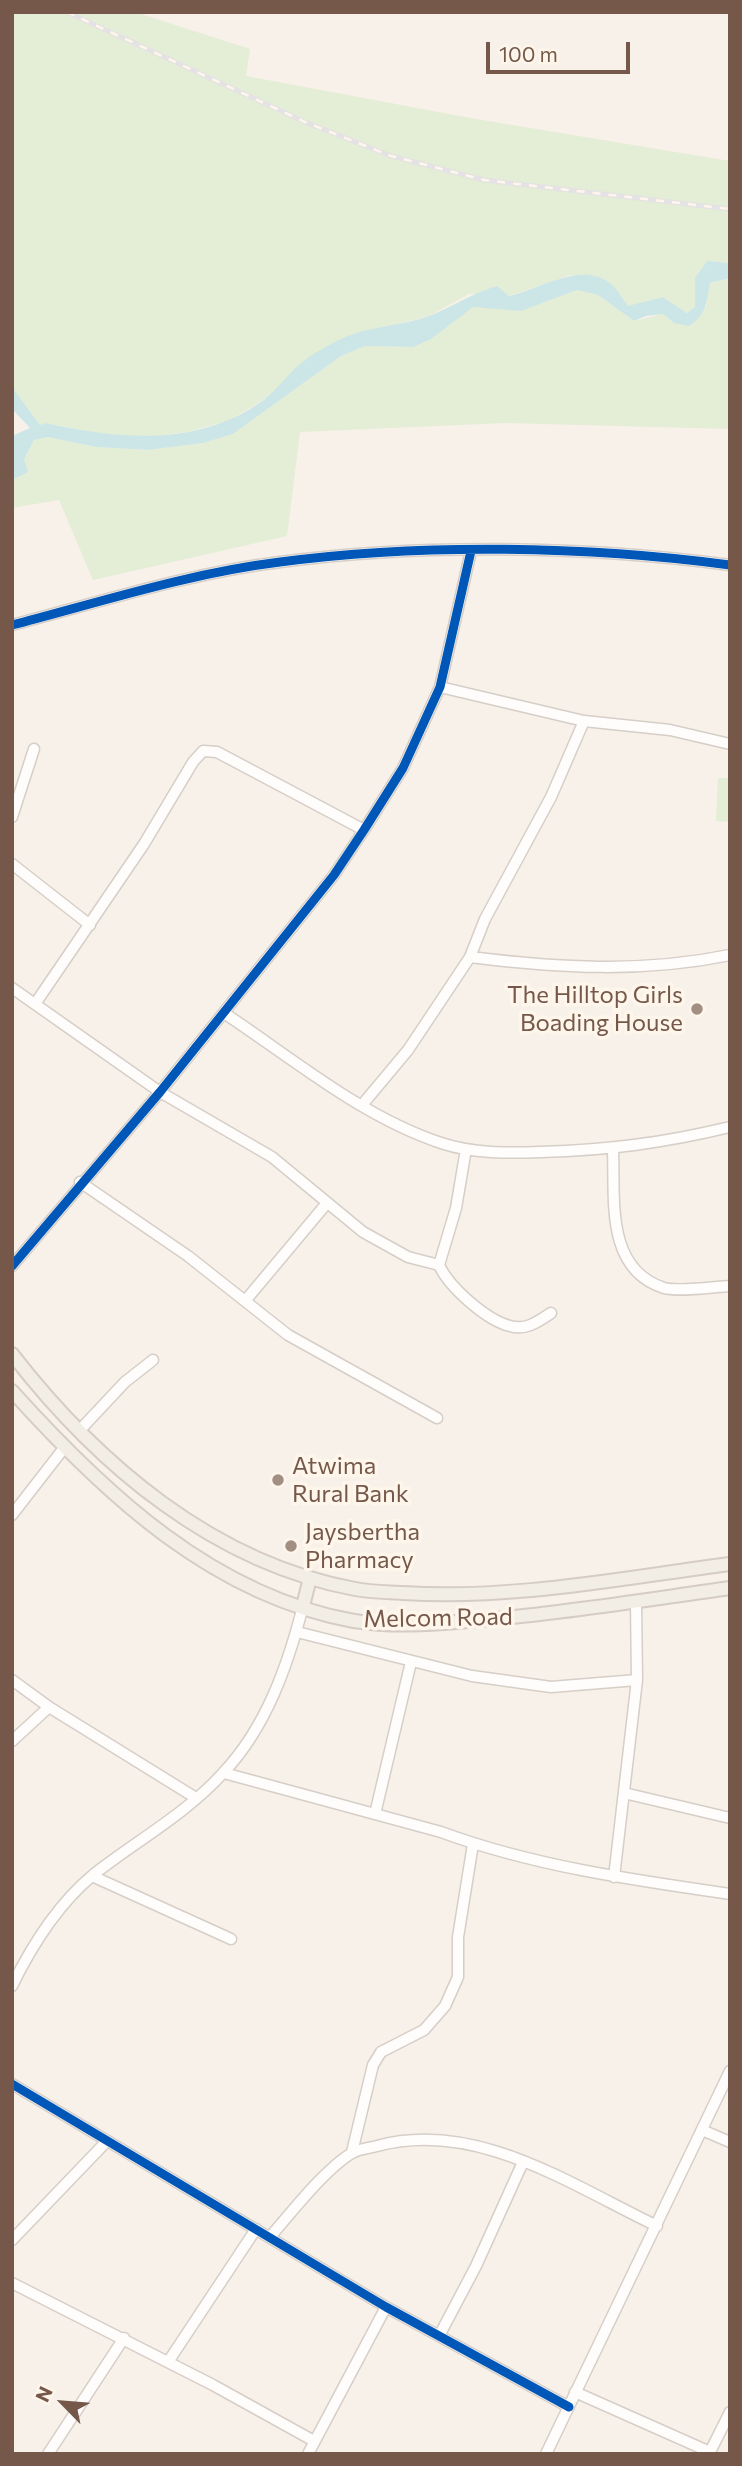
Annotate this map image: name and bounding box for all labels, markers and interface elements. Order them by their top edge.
scale bar [490,28,634,72]
text: 100 m [499,41,558,66]
place label: The Hilltop Girls Boading House [507,981,683,1037]
marker: The Hilltop Girls Boading House [689,1001,705,1017]
place label: Atwima Rural Bank [292,1452,409,1508]
marker: Atwima Rural Bank [270,1472,286,1488]
place label: Jaysbertha Pharmacy [305,1518,420,1574]
marker: Jaysbertha Pharmacy [283,1538,299,1554]
street label: Melcom Road [363,1602,513,1634]
north arrow [28,2368,98,2438]
text: N [30,2383,57,2405]

